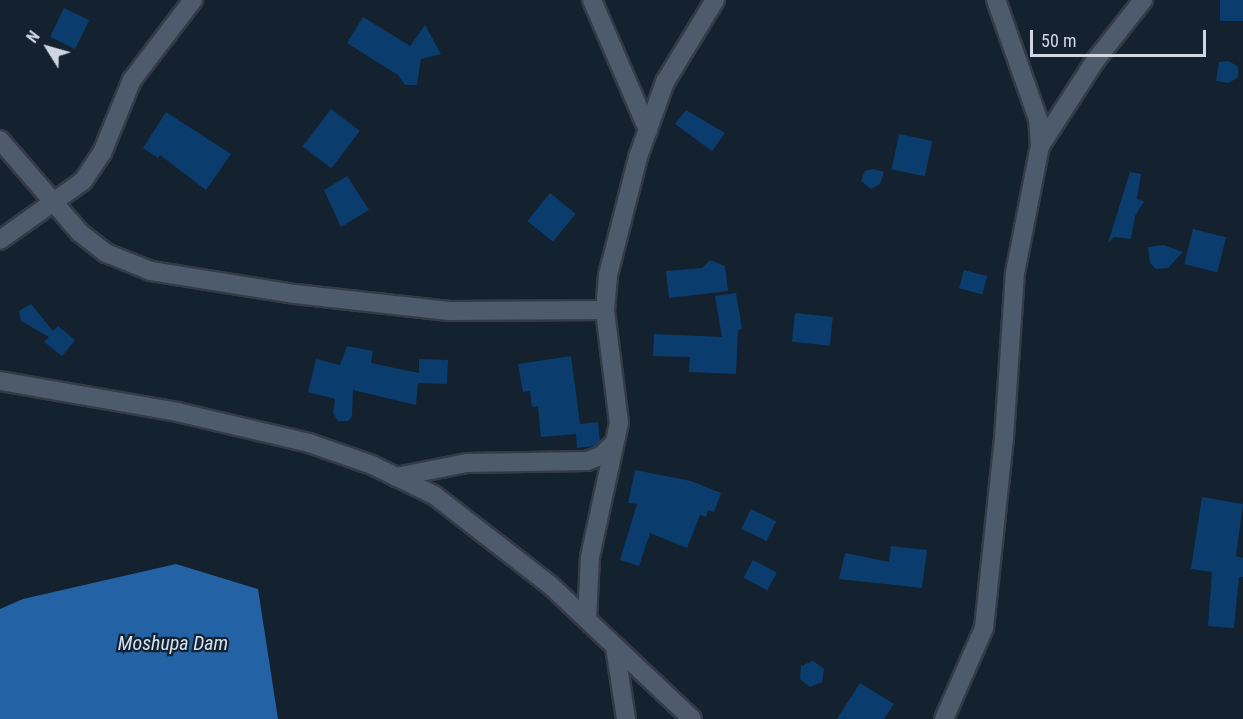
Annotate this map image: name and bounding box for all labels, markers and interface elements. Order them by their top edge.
north arrow [18,18,78,78]
scale bar [1033,18,1208,56]
text: N [23,27,44,47]
text: 50 m [1041,30,1076,51]
water label: Moshupa Dam [118,631,228,655]

